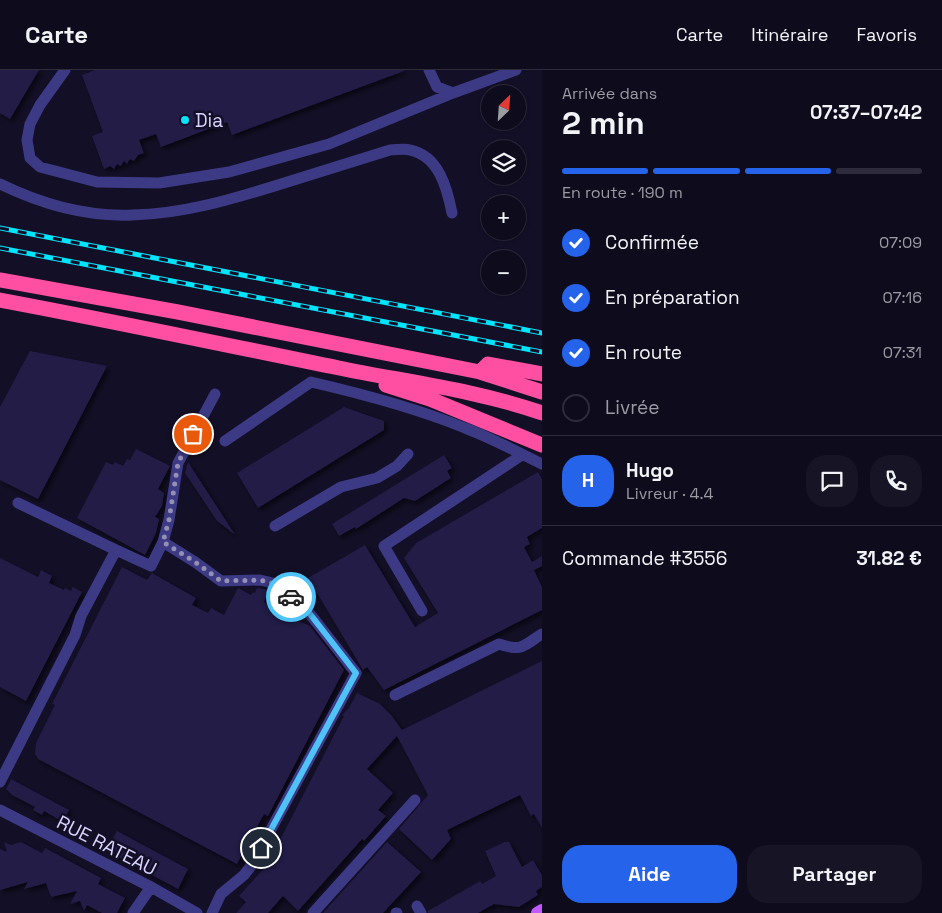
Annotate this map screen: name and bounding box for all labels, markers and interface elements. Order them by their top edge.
text: Carte [25,19,88,50]
text: Carte [676,23,723,46]
text: Itinéraire [751,23,828,46]
text: Favoris [856,23,917,46]
text: Arrivée dans [562,83,657,104]
north arrow [481,85,526,130]
map controls [481,85,526,295]
text: 07:37–07:42 [810,100,922,125]
text: 2 min [562,103,645,143]
place label: Dia [195,108,223,133]
marker: Dia [179,114,191,126]
button: layers [481,140,526,185]
text: En route · 190 m [562,182,683,203]
button: + [481,195,526,240]
icon: check [562,229,590,257]
text: Confirmée [605,230,699,255]
text: 07:09 [879,232,922,253]
button: − [481,250,526,295]
icon: check [562,284,590,312]
text: En préparation [605,285,740,310]
text: 07:16 [882,287,922,308]
icon: check [562,339,590,367]
text: En route [605,340,682,365]
text: 07:31 [883,342,922,363]
text: Livrée [605,395,660,420]
pin [172,413,214,455]
icon: bag [179,420,207,448]
button: chat [806,455,858,507]
button: phone [870,455,922,507]
text: Hugo [626,458,674,483]
text: H [582,468,594,493]
text: Livreur · 4.4 [626,483,714,504]
text: Commande #3556 [562,546,727,571]
text: 31.82 € [856,546,922,571]
courier [266,572,316,622]
icon: car [277,583,305,611]
street label: RUE RATEAU [53,810,161,881]
pin [240,827,282,869]
icon: home [247,834,275,862]
button: Aide [562,845,737,903]
button: Partager [747,845,922,903]

